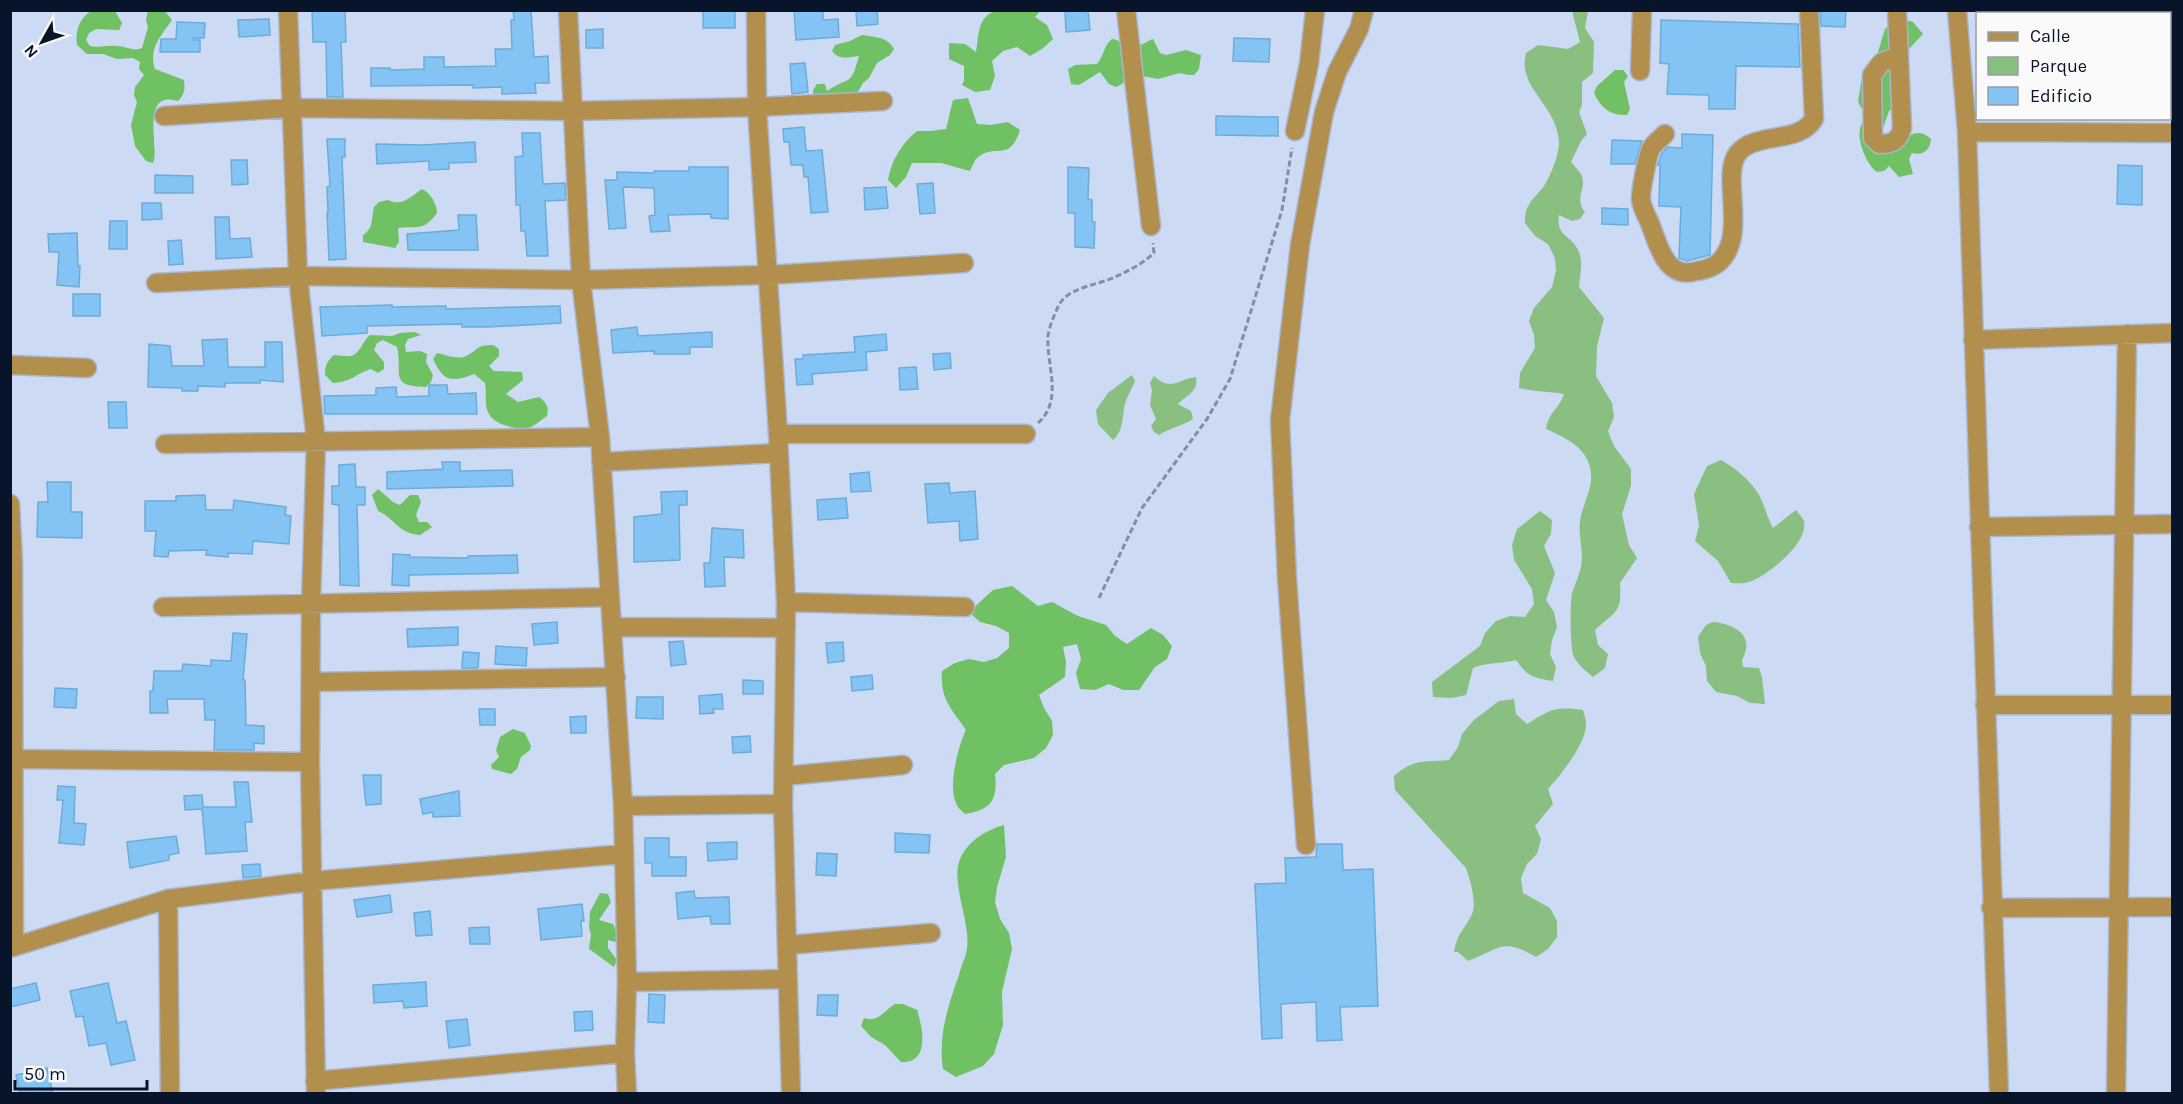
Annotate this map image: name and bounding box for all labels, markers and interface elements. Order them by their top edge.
north arrow [12,12,72,72]
legend [1976,12,2171,120]
text: Calle [2030,25,2070,47]
text: N [20,41,42,62]
text: Parque [2030,55,2087,77]
text: Edificio [2030,85,2092,107]
scale bar [15,1053,147,1091]
text: 50 m [24,1063,66,1085]

